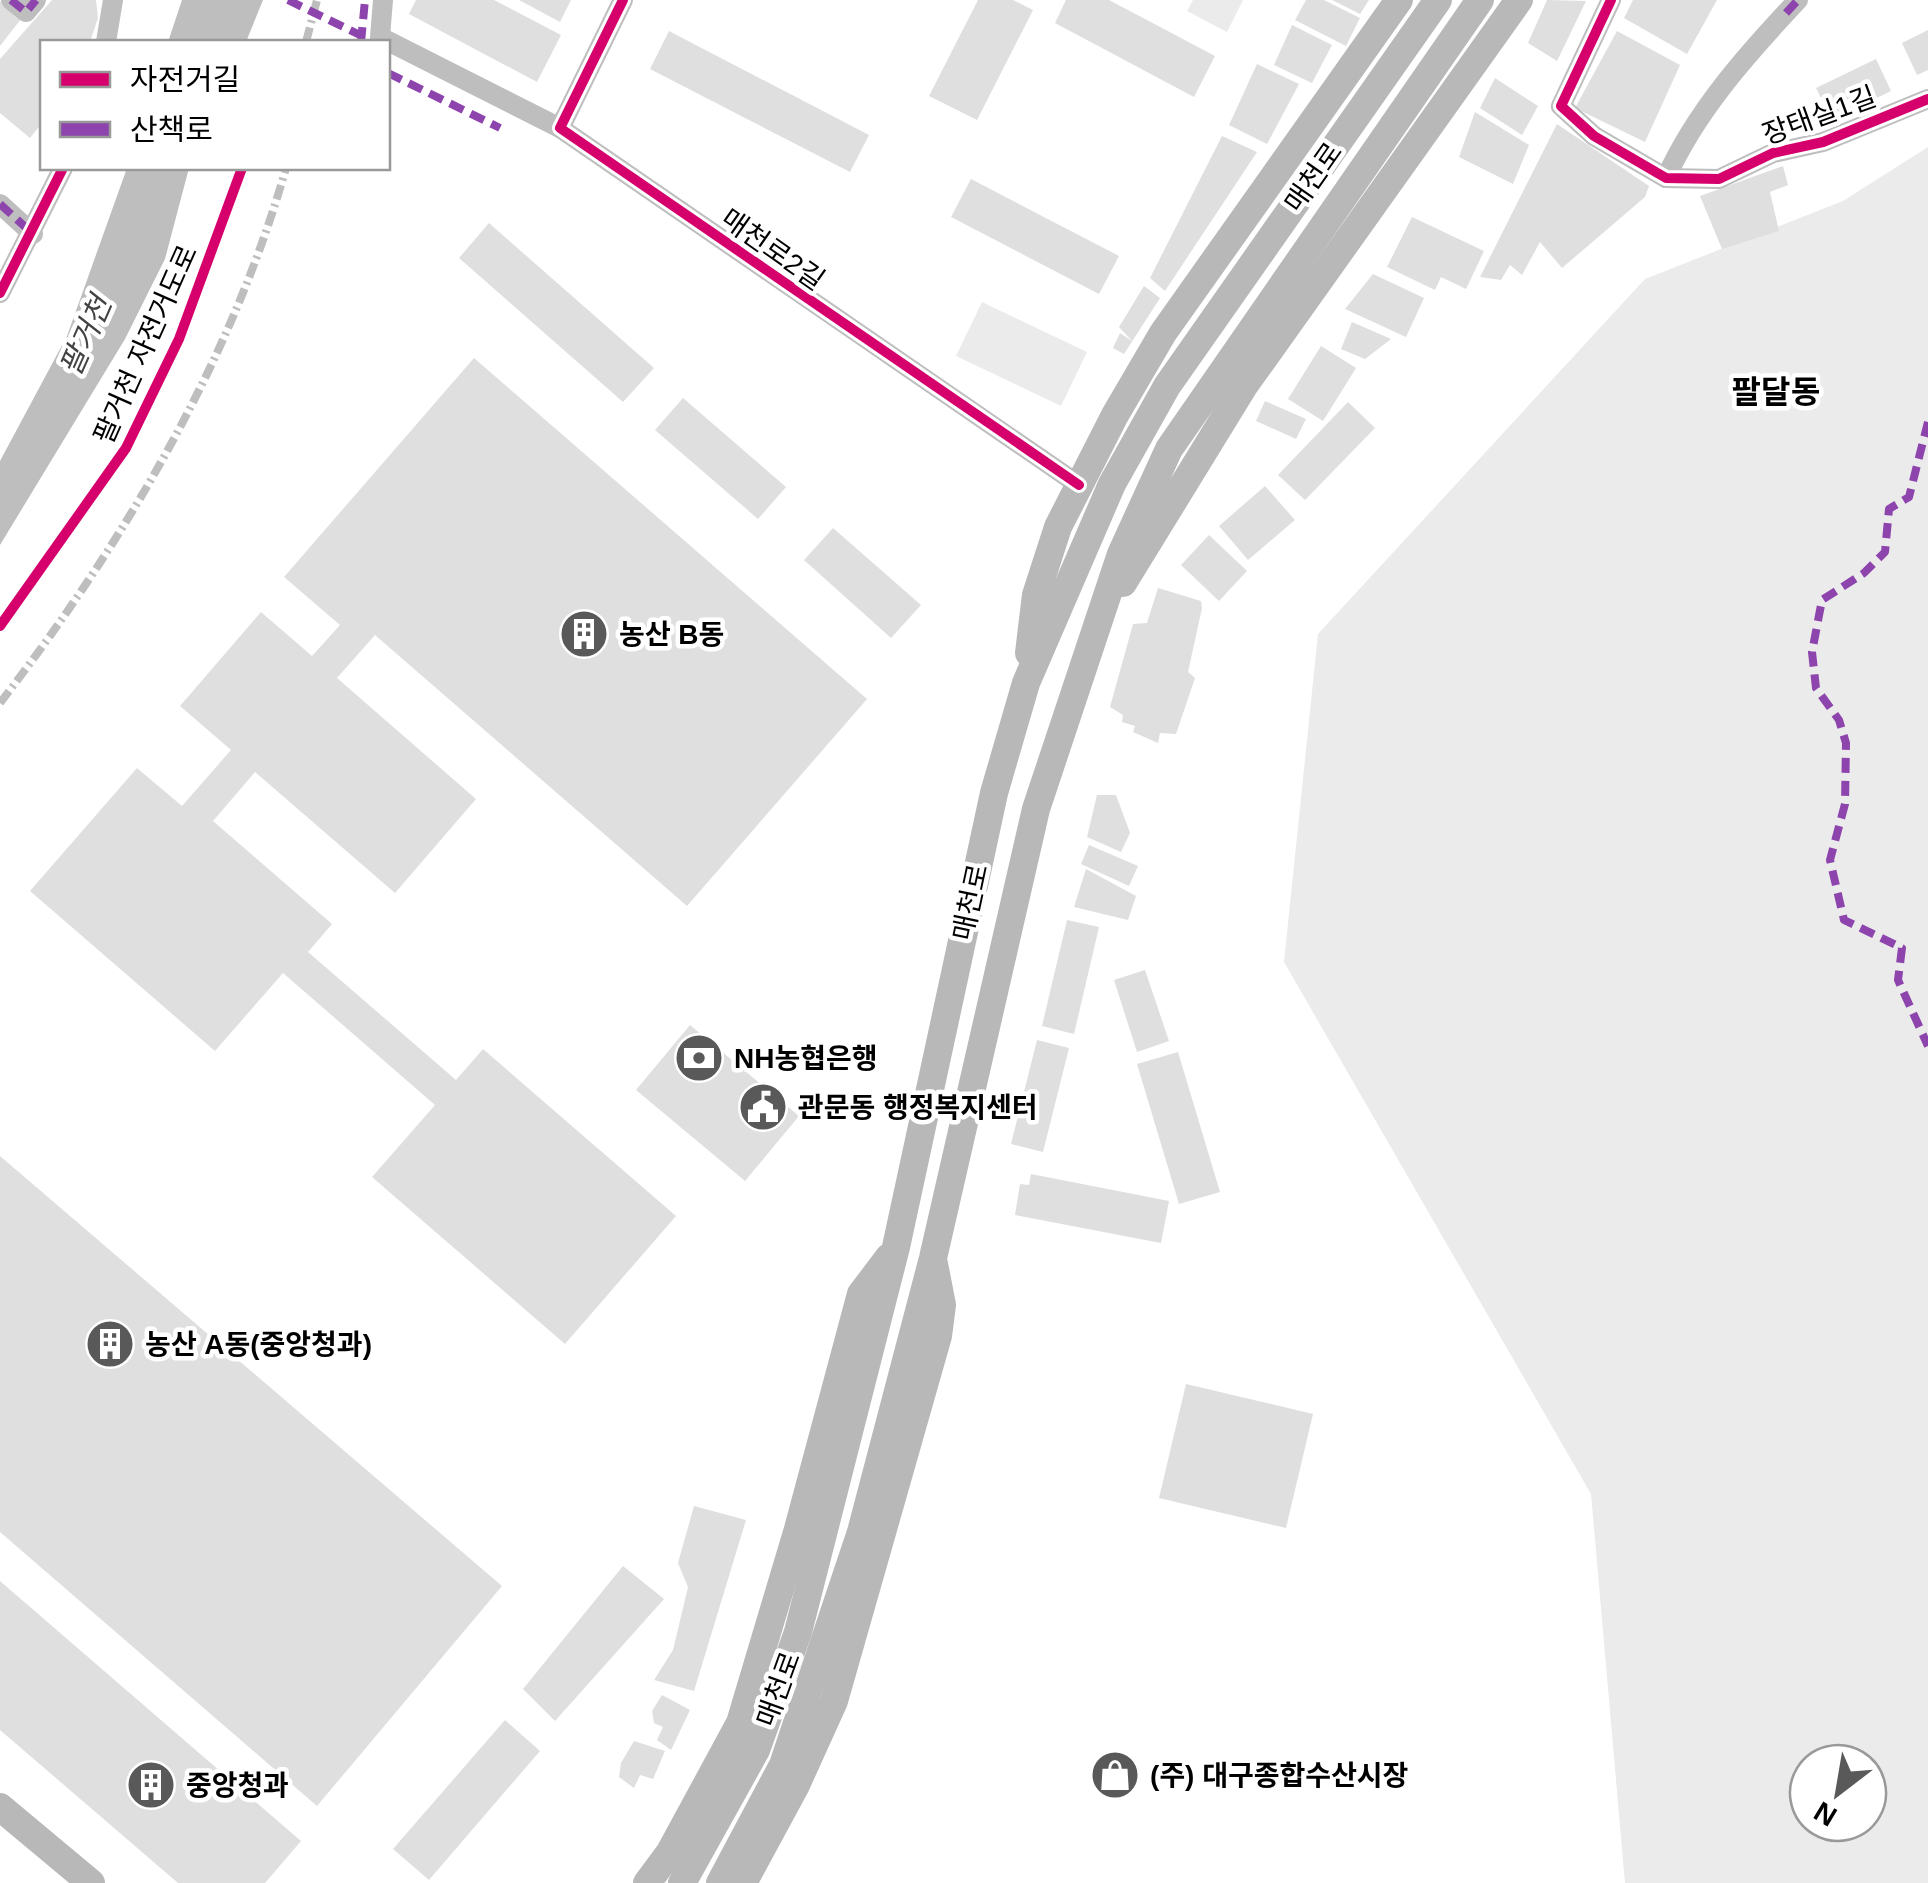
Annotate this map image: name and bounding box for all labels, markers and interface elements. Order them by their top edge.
legend [40,40,390,170]
text: 자전거길 [130,63,240,96]
street label: 장태실1길 [1758,81,1880,150]
text: 산책로 [130,113,213,146]
street label: 매천로 [1279,137,1348,218]
street label: 매천로2길 [715,203,830,296]
street label: 팔거천 자전거도로 [88,240,203,448]
water label: 팔거천 [54,288,119,380]
district label: 팔달동 [1732,374,1820,410]
building icon: 농산 B동 [558,608,610,660]
place label: 농산 B동 [619,619,724,650]
street label: 매천로 [947,861,994,943]
bank icon: NH농협은행 [673,1032,725,1084]
place label: NH농협은행 [734,1043,877,1074]
public building icon: 관문동 행정복지센터 [737,1081,789,1133]
place label: 관문동 행정복지센터 [798,1092,1038,1123]
building icon: 농산 A동(중앙청과) [84,1318,136,1370]
place label: 농산 A동(중앙청과) [145,1329,372,1360]
street label: 매천로 [751,1648,806,1731]
north arrow [1788,1743,1888,1843]
shop icon: (주) 대구종합수산시장 [1089,1749,1141,1801]
building icon: 중앙청과 [125,1759,177,1811]
place label: (주) 대구종합수산시장 [1150,1760,1408,1791]
place label: 중앙청과 [186,1770,289,1801]
text: N [1809,1796,1842,1832]

